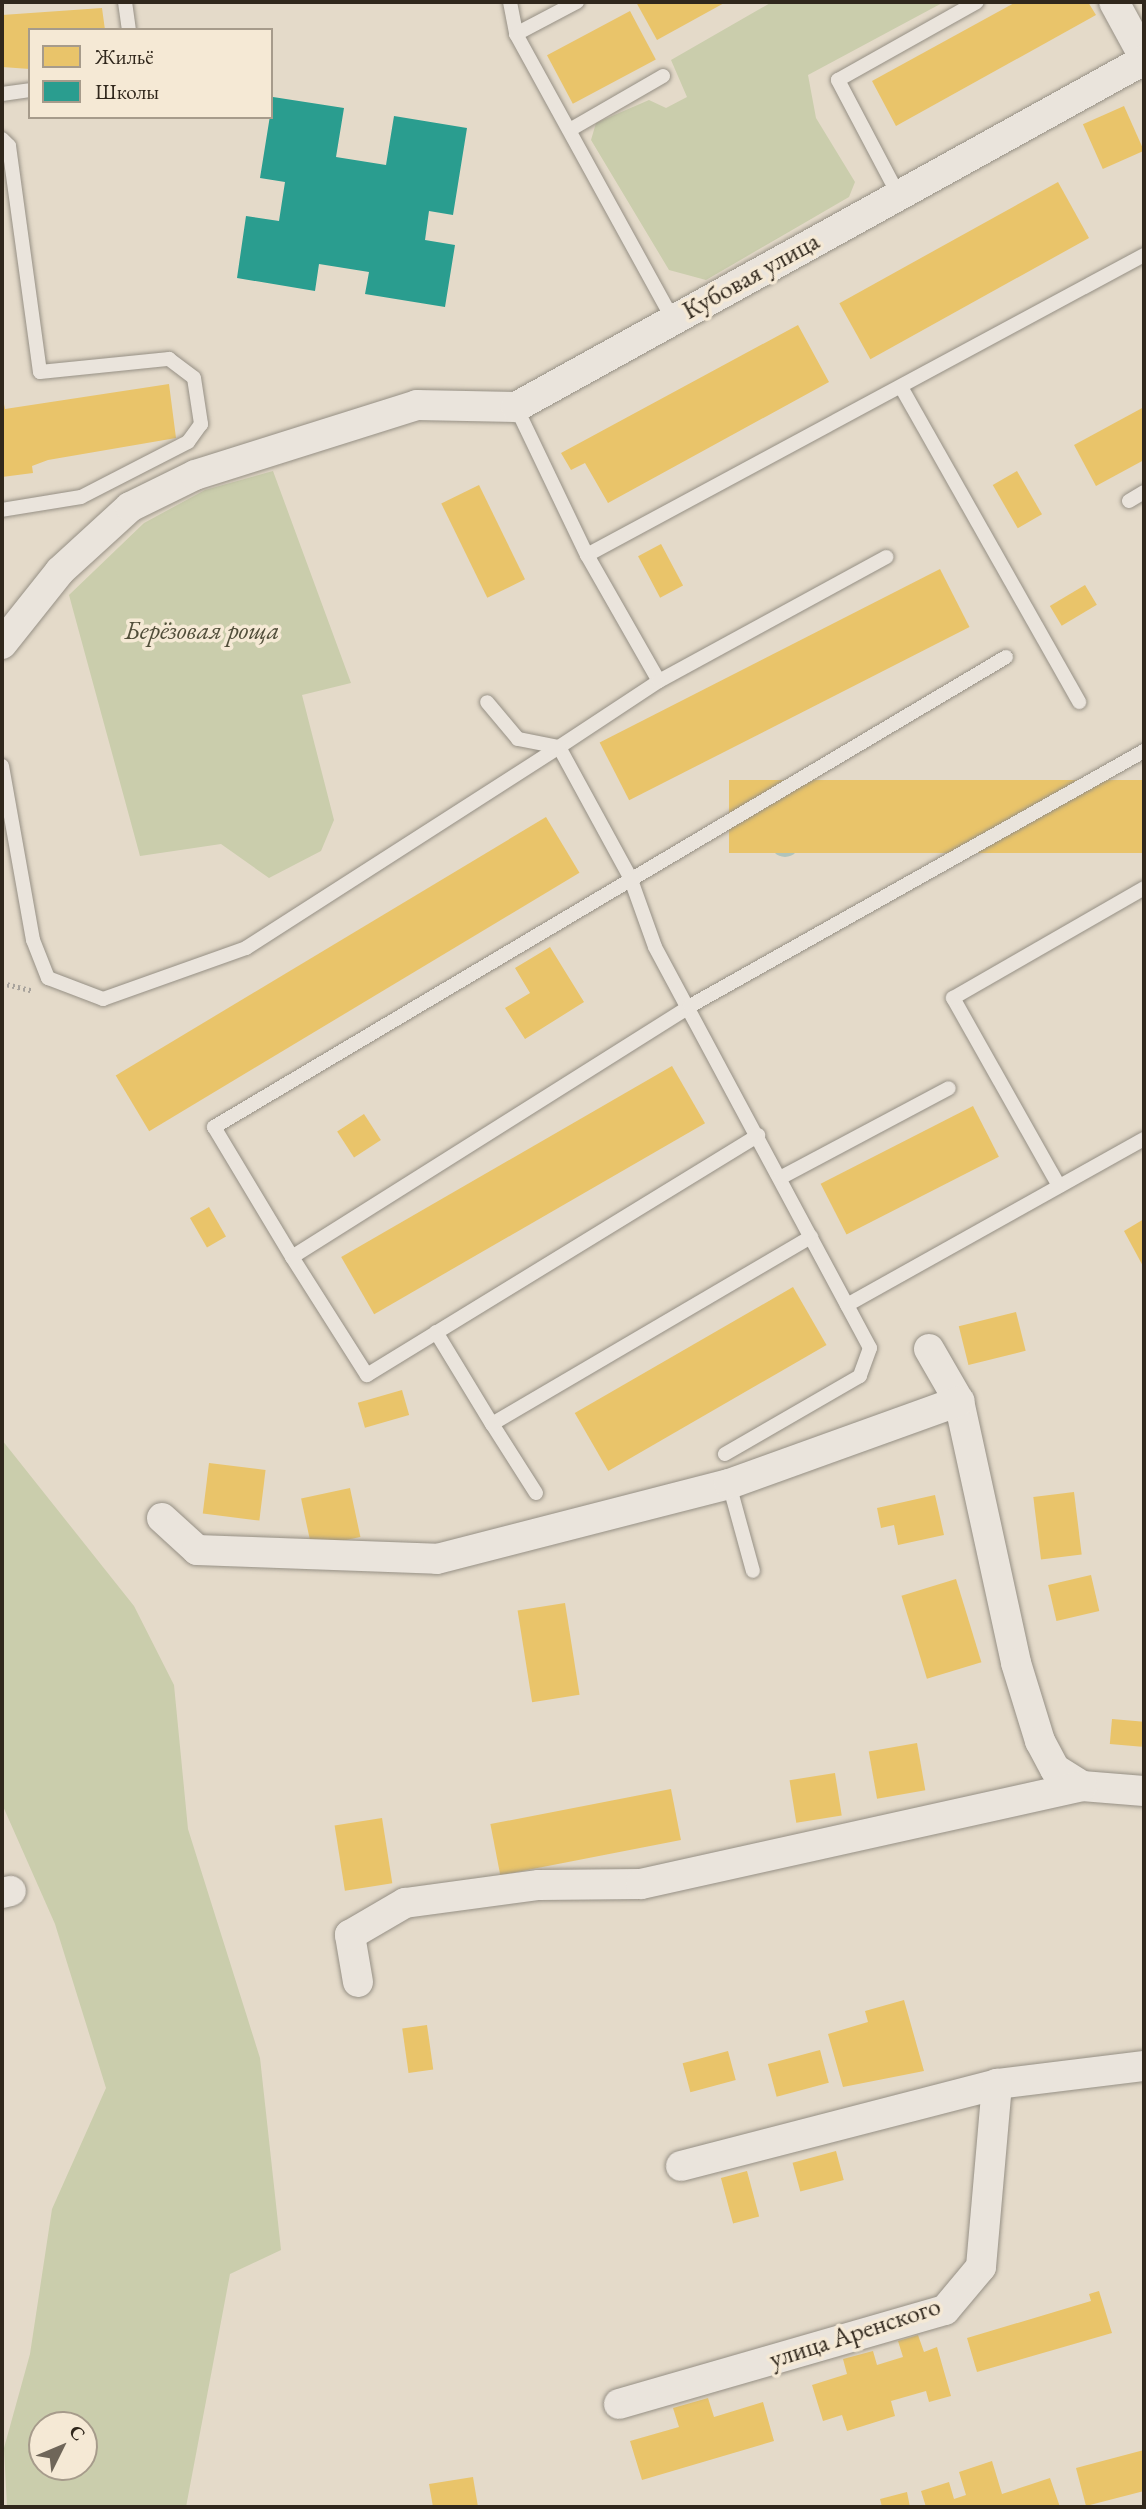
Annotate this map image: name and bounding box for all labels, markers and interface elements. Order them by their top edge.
legend [28,28,273,119]
text: Жильё [95,43,154,70]
text: Школы [95,78,159,105]
street label: Кубовая улица [677,226,825,326]
park label: Берёзовая роща [124,615,280,647]
street label: улица Аренского [765,2291,945,2375]
north arrow [28,2411,98,2481]
text: С [64,2419,91,2446]

